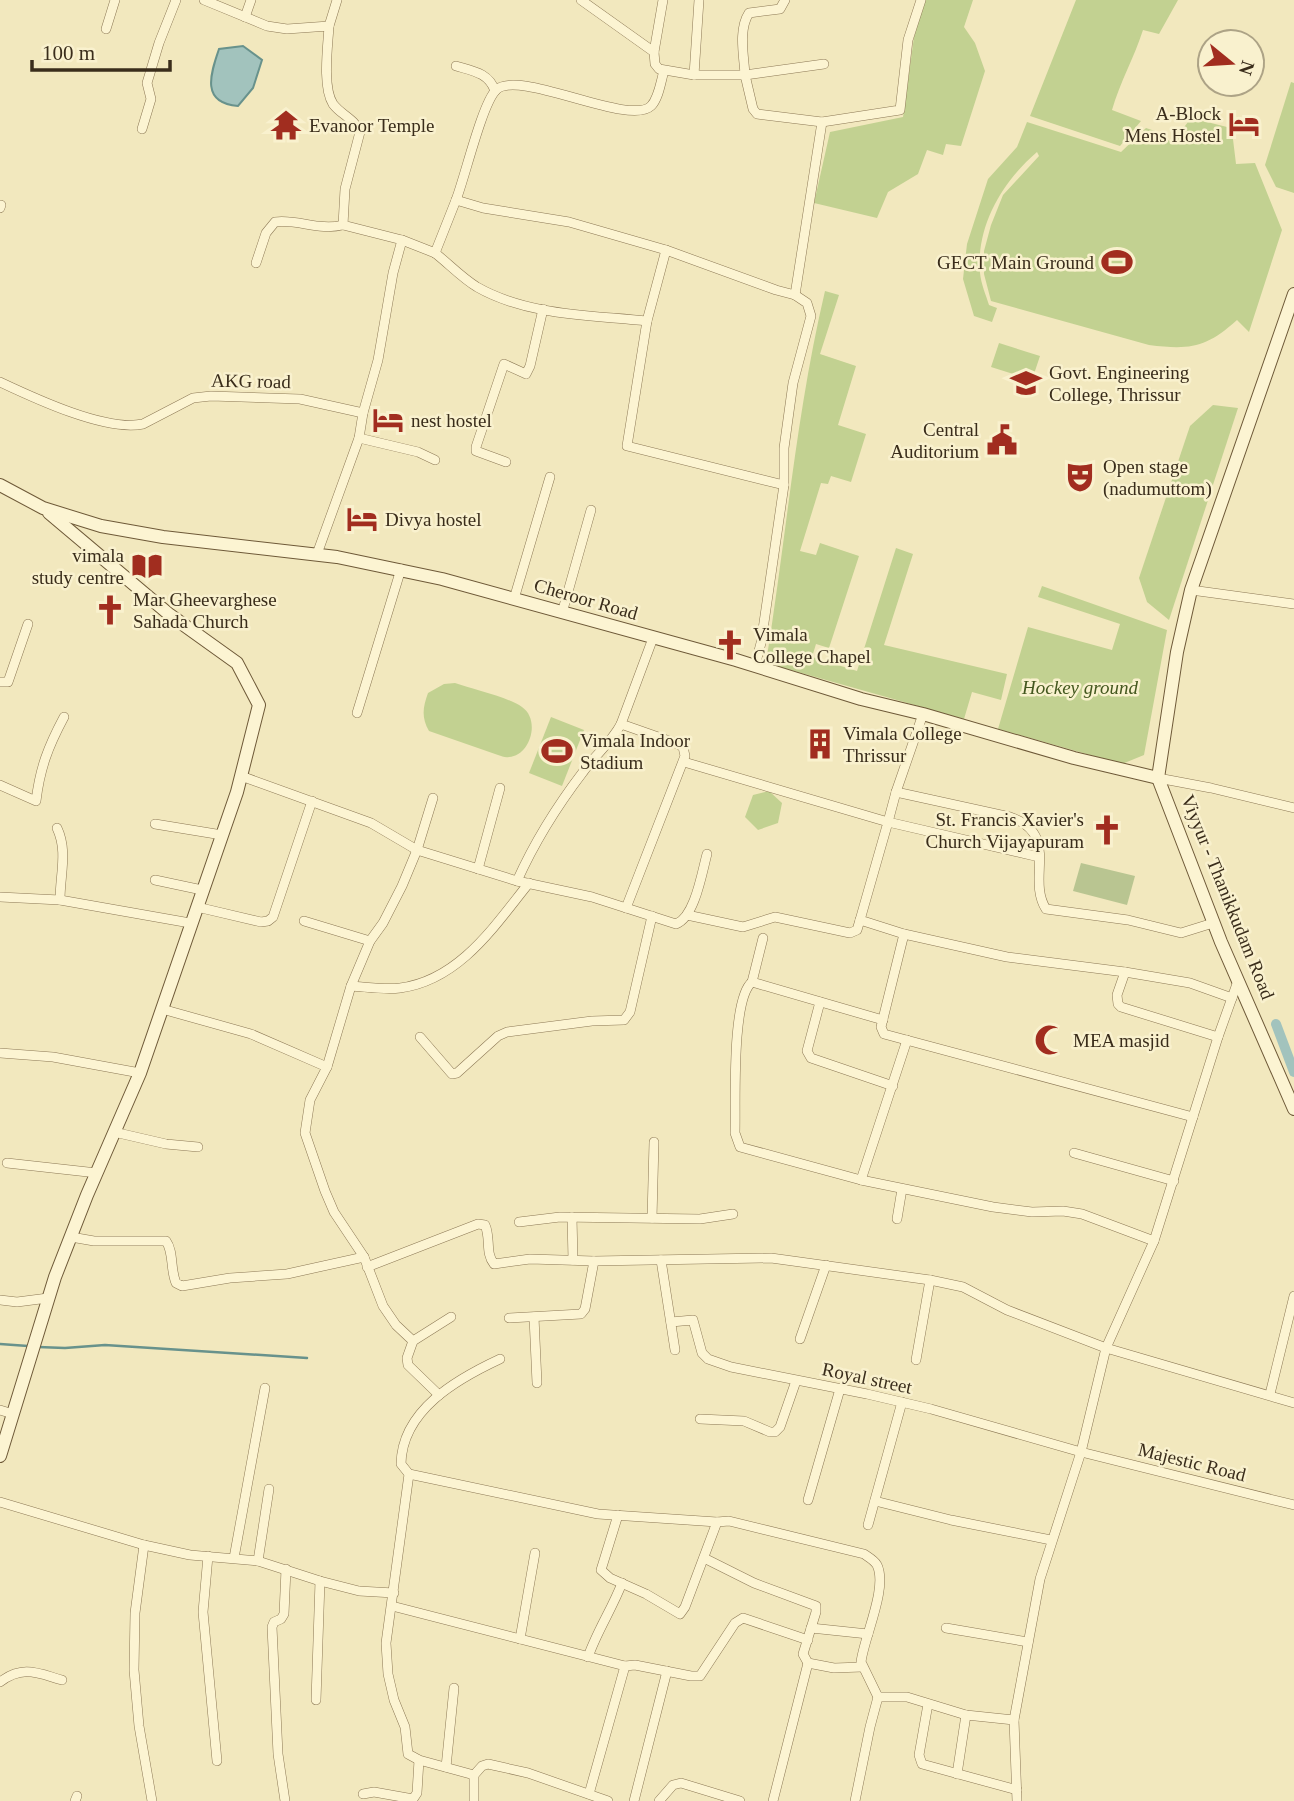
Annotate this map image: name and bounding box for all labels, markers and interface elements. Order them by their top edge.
scale bar [32,28,170,72]
north arrow [1196,28,1266,98]
text: 100 m [42,41,95,65]
text: N [1235,58,1259,78]
place label: A-Block Mens Hostel [1124,103,1221,146]
hotel icon: A-Block Mens Hostel [1227,107,1261,141]
temple icon: Evanoor Temple [269,108,303,142]
place label: Evanoor Temple [309,115,434,136]
sports icon: GECT Main Ground [1100,245,1134,279]
place label: GECT Main Ground [937,252,1094,273]
place label: Govt. Engineering College, Thrissur [1049,362,1190,405]
school or university icon: Govt. Engineering College, Thrissur [1009,366,1043,400]
street label: AKG road [211,370,292,392]
hotel icon: nest hostel [371,403,405,437]
place label: nest hostel [411,410,492,431]
place label: Central Auditorium [890,419,979,462]
public building icon: Central Auditorium [985,423,1019,457]
place label: Open stage (nadumuttom) [1103,456,1212,500]
theatre icon: Open stage (nadumuttom) [1063,460,1097,494]
hotel icon: Divya hostel [345,502,379,536]
place label: Divya hostel [385,509,482,530]
place label: vimala study centre [32,545,125,588]
library icon: vimala study centre [130,549,164,583]
street label: Cheroor Road [532,574,641,624]
place label: Mar Gheevarghese Sahada Church [133,589,277,632]
church icon: Mar Gheevarghese Sahada Church [93,593,127,627]
place label: Vimala College Chapel [753,624,871,667]
church icon: Vimala College Chapel [713,628,747,662]
park label: Hockey ground [1021,677,1138,698]
place label: Vimala College Thrissur [843,723,962,766]
building icon: Vimala College Thrissur [803,727,837,761]
place label: Vimala Indoor Stadium [580,730,691,773]
sports icon: Vimala Indoor Stadium [540,734,574,768]
street label: Viyyur - Thanikkudam Road [1177,792,1279,1003]
place label: St. Francis Xavier's Church Vijayapuram [926,809,1084,852]
church icon: St. Francis Xavier's Church Vijayapuram [1090,813,1124,847]
mosque icon: MEA masjid [1033,1023,1067,1057]
place label: MEA masjid [1073,1030,1170,1051]
street label: Royal street [820,1358,915,1398]
street label: Majestic Road [1136,1438,1249,1486]

